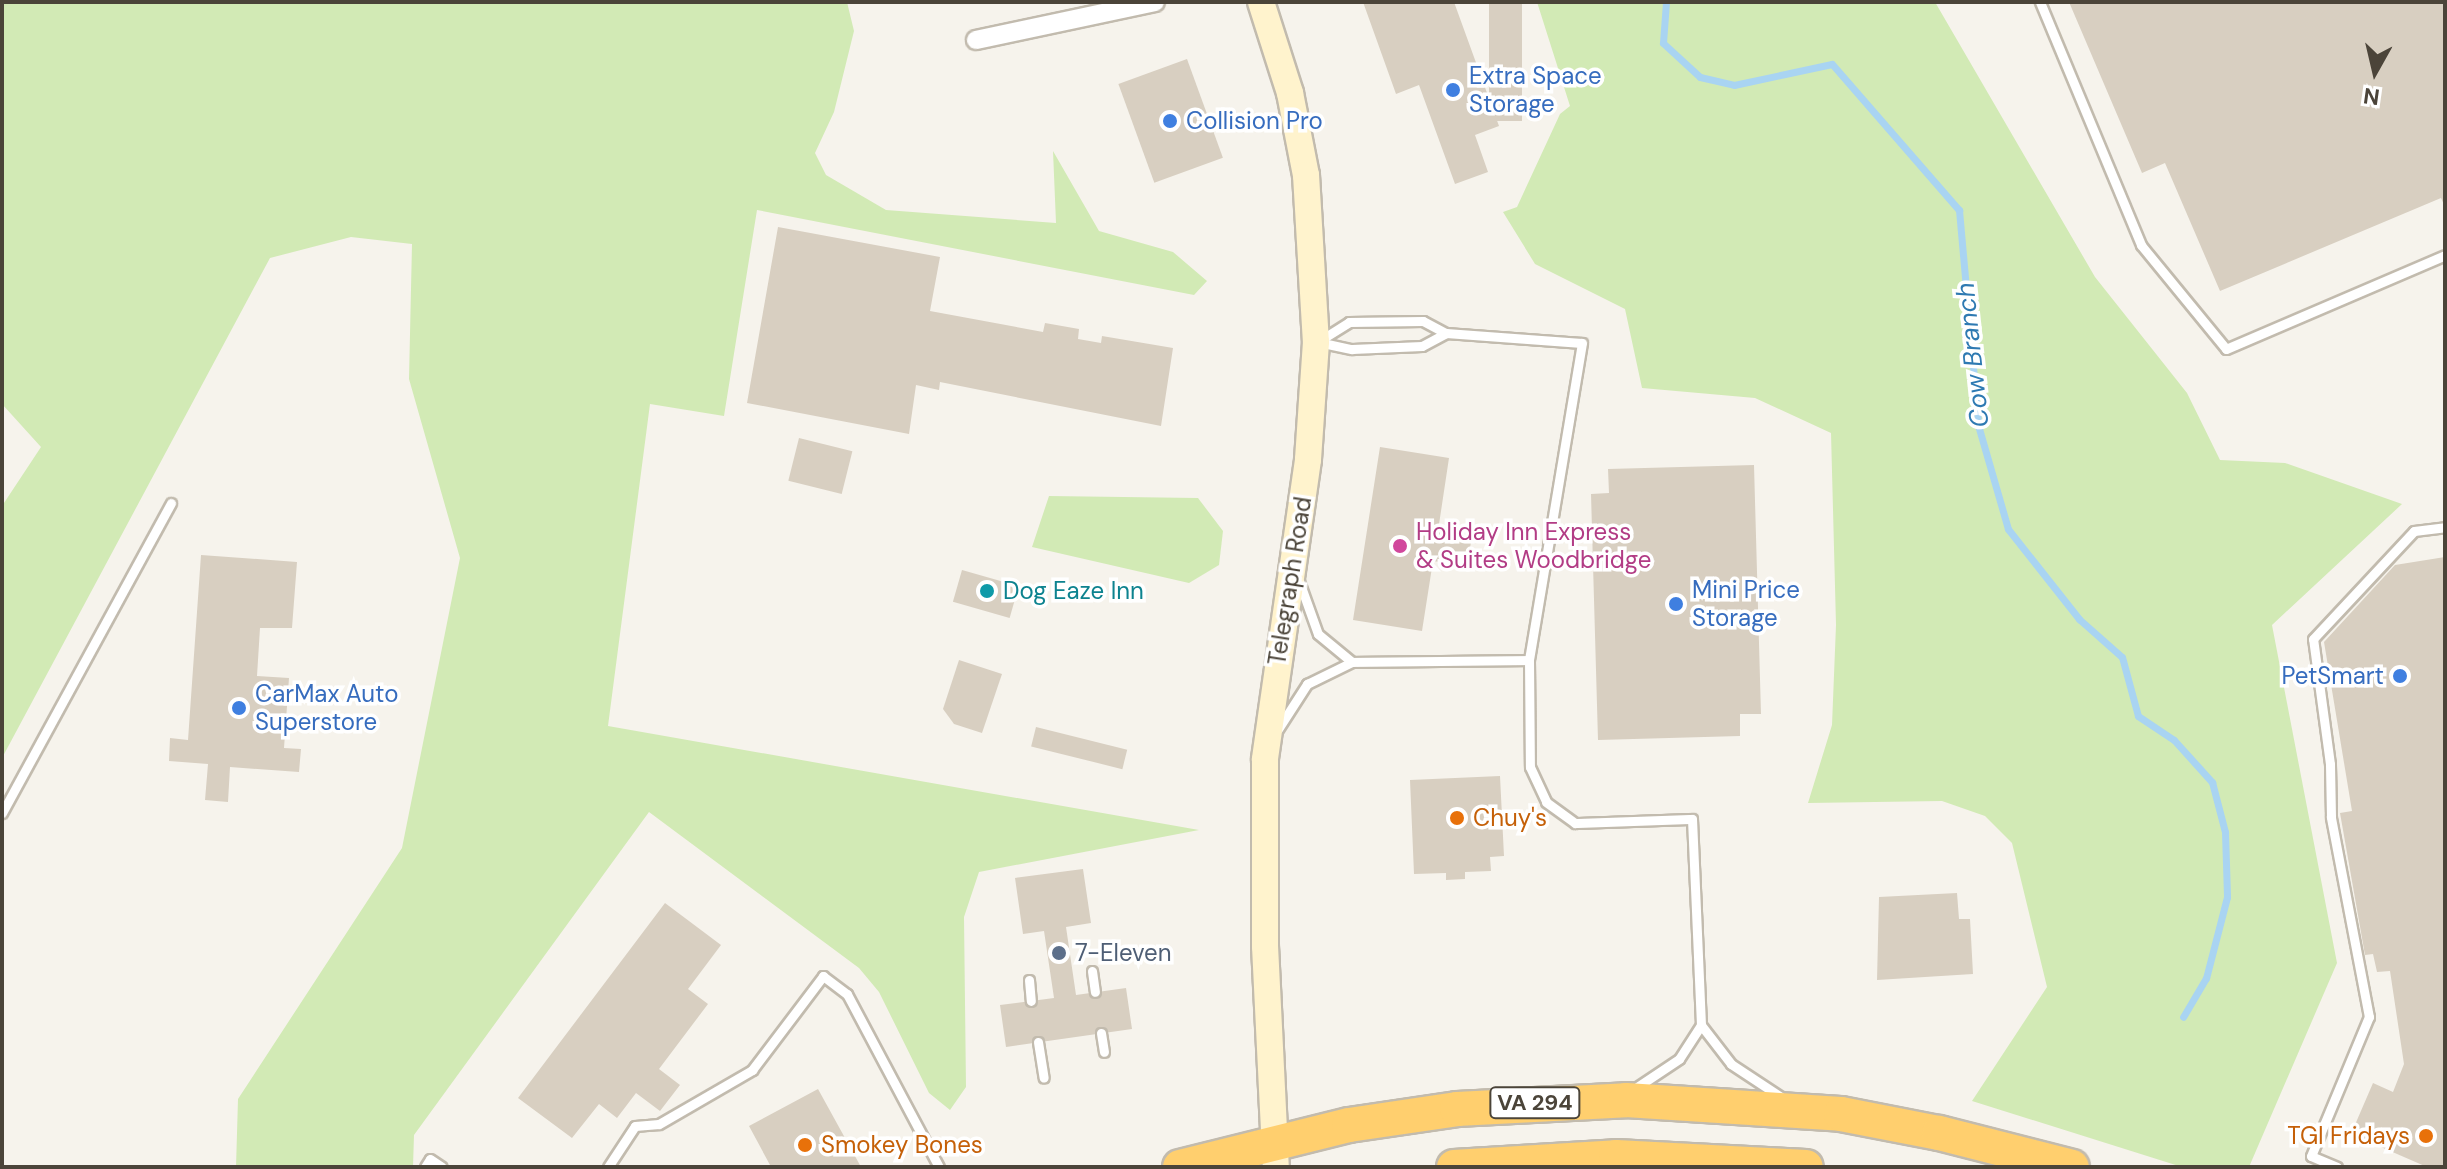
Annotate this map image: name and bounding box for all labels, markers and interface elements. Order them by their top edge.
north arrow [2335,32,2415,112]
place label: Extra Space Storage [1469,62,1602,118]
marker: Extra Space Storage [1444,81,1462,99]
text: N [2362,81,2382,112]
place label: Collision Pro [1186,107,1323,135]
marker: Collision Pro [1161,112,1179,130]
water label: Cow Branch [1950,281,1996,429]
street label: Telegraph Road [1262,495,1318,667]
place label: Holiday Inn Express & Suites Woodbridge [1416,518,1651,574]
marker: Holiday Inn Express & Suites Woodbridge [1391,537,1409,555]
place label: Mini Price Storage [1692,576,1800,632]
place label: Dog Eaze Inn [1003,577,1144,605]
marker: Dog Eaze Inn [978,582,996,600]
marker: Mini Price Storage [1667,595,1685,613]
place label: PetSmart [2281,662,2384,690]
marker: PetSmart [2391,667,2409,685]
place label: CarMax Auto Superstore [255,680,398,736]
marker: CarMax Auto Superstore [230,699,248,717]
place label: Chuy's [1473,804,1547,832]
marker: Chuy's [1448,809,1466,827]
place label: 7-Eleven [1075,939,1172,967]
marker: 7-Eleven [1050,944,1068,962]
road number: VA 294 [1489,1085,1581,1121]
place label: TGI Fridays [2287,1122,2410,1150]
marker: TGI Fridays [2417,1127,2435,1145]
place label: Smokey Bones [821,1131,983,1159]
marker: Smokey Bones [796,1136,814,1154]

